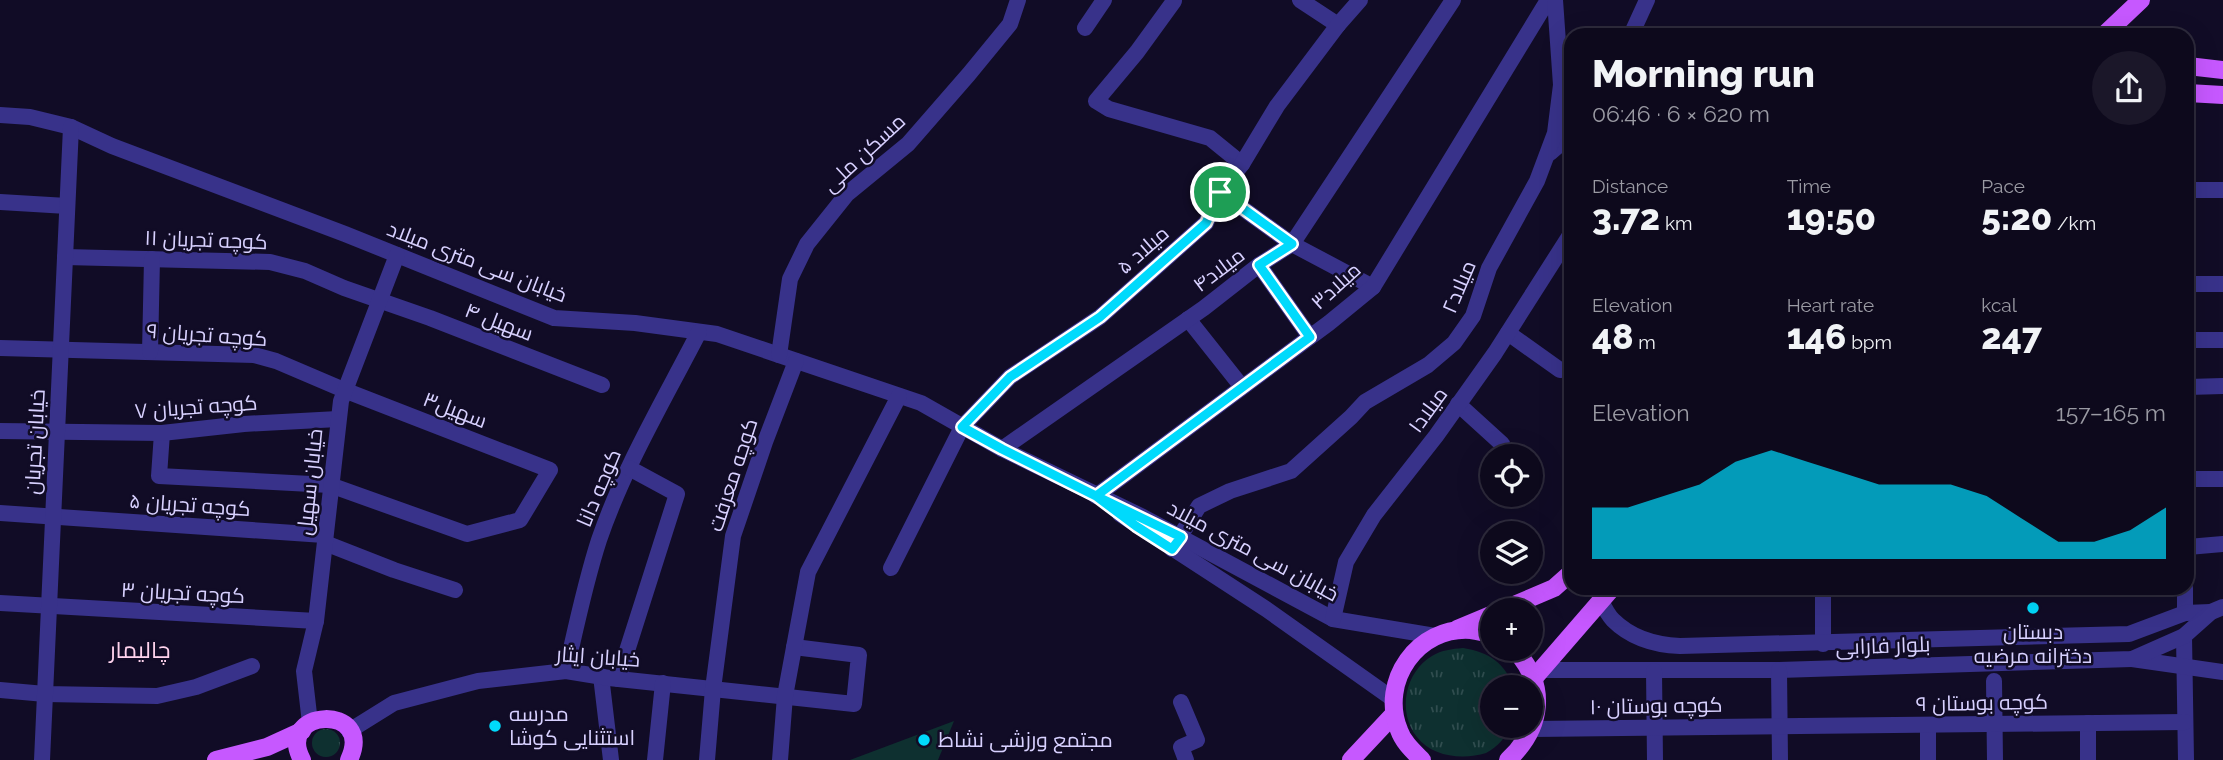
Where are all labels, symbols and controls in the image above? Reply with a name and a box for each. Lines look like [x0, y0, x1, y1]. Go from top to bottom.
text: Morning run [1592, 51, 1815, 96]
button: share [2092, 51, 2166, 125]
text: 06:46 · 6 × 620 m [1592, 100, 1770, 127]
street label: مسکن ملی [817, 108, 911, 198]
pin [1190, 162, 1250, 222]
icon: arrive [1201, 173, 1239, 211]
text: Distance [1592, 175, 1668, 197]
text: Time [1787, 175, 1831, 197]
text: Pace [1981, 175, 2025, 197]
text: 3.72 [1592, 197, 1660, 238]
text: 19:50 [1787, 197, 1876, 238]
text: 5:20 [1981, 197, 2052, 238]
text: km [1660, 212, 1693, 234]
text: /km [2052, 212, 2096, 234]
street label: خیابان سی متری میلاد [383, 216, 571, 308]
street label: میلاد ۵ [1112, 220, 1174, 279]
street label: کوچه تجریان ۱۱ [144, 225, 268, 256]
street label: میلاد۴ [1188, 242, 1249, 297]
street label: میلاد۳ [1306, 257, 1366, 314]
street label: میلاد۲ [1436, 257, 1481, 317]
text: Elevation [1592, 294, 1673, 316]
text: Heart rate [1787, 294, 1874, 316]
text: kcal [1981, 294, 2017, 316]
street label: سهیل ۴ [461, 297, 537, 347]
text: 48 [1592, 316, 1633, 357]
text: 146 [1787, 316, 1846, 357]
text: 247 [1981, 316, 2042, 357]
street label: کوچه تجریان ۹ [146, 318, 268, 353]
text: m [1633, 331, 1656, 353]
text: bpm [1846, 331, 1892, 353]
street label: میلاد۱ [1403, 382, 1453, 437]
street label: سهیل۳ [419, 386, 491, 434]
street label: خیابان تجریان [19, 389, 51, 495]
street label: کوچه تجریان ۷ [134, 390, 258, 425]
text: Elevation [1592, 399, 1690, 426]
text: 157–165 m [2056, 399, 2166, 426]
street label: کوچه معرفت [702, 415, 764, 535]
street label: خیابان سهیل [291, 427, 329, 537]
map controls [1480, 444, 1543, 738]
button: locate [1480, 444, 1543, 507]
street label: کوچه دانا [571, 445, 628, 531]
street label: کوچه تجریان ۵ [128, 488, 252, 523]
street label: خیابان سی متری میلاد [1163, 495, 1343, 607]
button: layers [1480, 521, 1543, 584]
street label: کوچه تجریان ۳ [120, 577, 246, 610]
button: + [1480, 598, 1543, 661]
marker: دبستان دخترانه مرضیه [2025, 600, 2041, 616]
place label: دبستان دخترانه مرضیه [1974, 619, 2092, 668]
street label: بلوار فارابی [1835, 631, 1931, 661]
district label: چالیمار [108, 636, 171, 665]
street label: خیابان ایثار [554, 641, 641, 673]
button: − [1480, 675, 1543, 738]
street label: کوچه بوستان ۹ [1916, 689, 2048, 718]
street label: کوچه بوستان ۱۰ [1589, 692, 1723, 721]
place label: مدرسه استثنایی کوشا [509, 701, 635, 751]
marker: مدرسه استثنایی کوشا [487, 718, 503, 734]
place label: مجتمع ورزشی نشاط [938, 727, 1113, 754]
marker: مجتمع ورزشی نشاط [916, 732, 932, 748]

